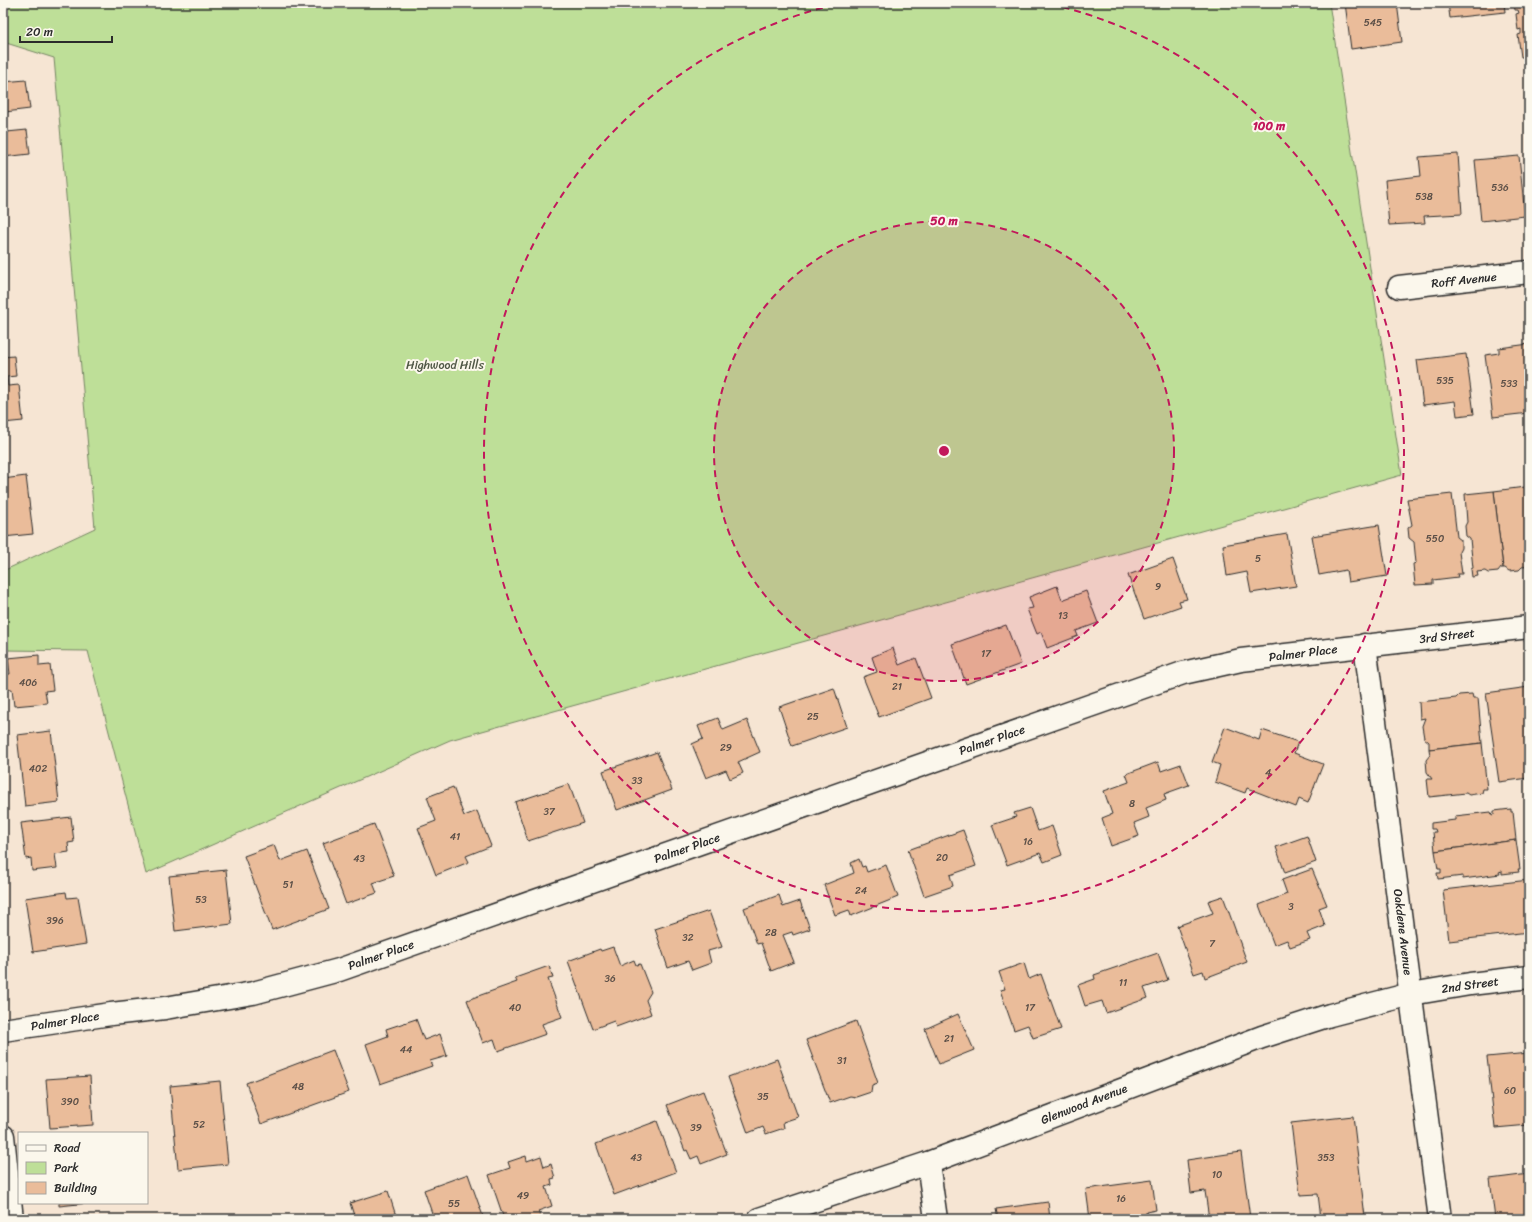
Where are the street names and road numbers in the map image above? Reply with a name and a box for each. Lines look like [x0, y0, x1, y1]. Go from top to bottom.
street label: Roff Avenue [1430, 266, 1498, 294]
street label: 3rd Street [1418, 622, 1476, 650]
street label: Palmer Place [1267, 638, 1339, 668]
street label: Palmer Place [956, 718, 1028, 762]
street label: Palmer Place [651, 826, 723, 870]
street label: Oakdene Avenue [1387, 888, 1419, 976]
street label: Palmer Place [345, 933, 417, 977]
street label: 2nd Street [1440, 970, 1500, 1000]
street label: Palmer Place [29, 1005, 101, 1037]
street label: Glenwood Avenue [1037, 1077, 1131, 1131]

